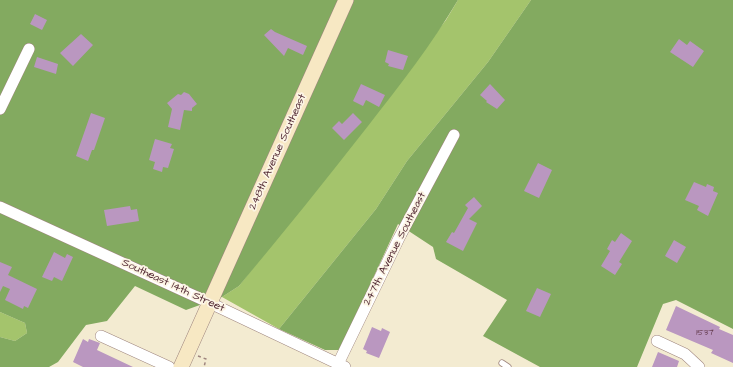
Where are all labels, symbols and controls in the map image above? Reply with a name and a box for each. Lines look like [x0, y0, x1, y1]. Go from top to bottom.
street label: 248th Avenue Southeast [246, 92, 310, 212]
street label: 247th Avenue Southeast [361, 190, 429, 308]
street label: Southeast 14th Street [120, 256, 226, 316]
house number: 1537 [696, 328, 714, 338]

